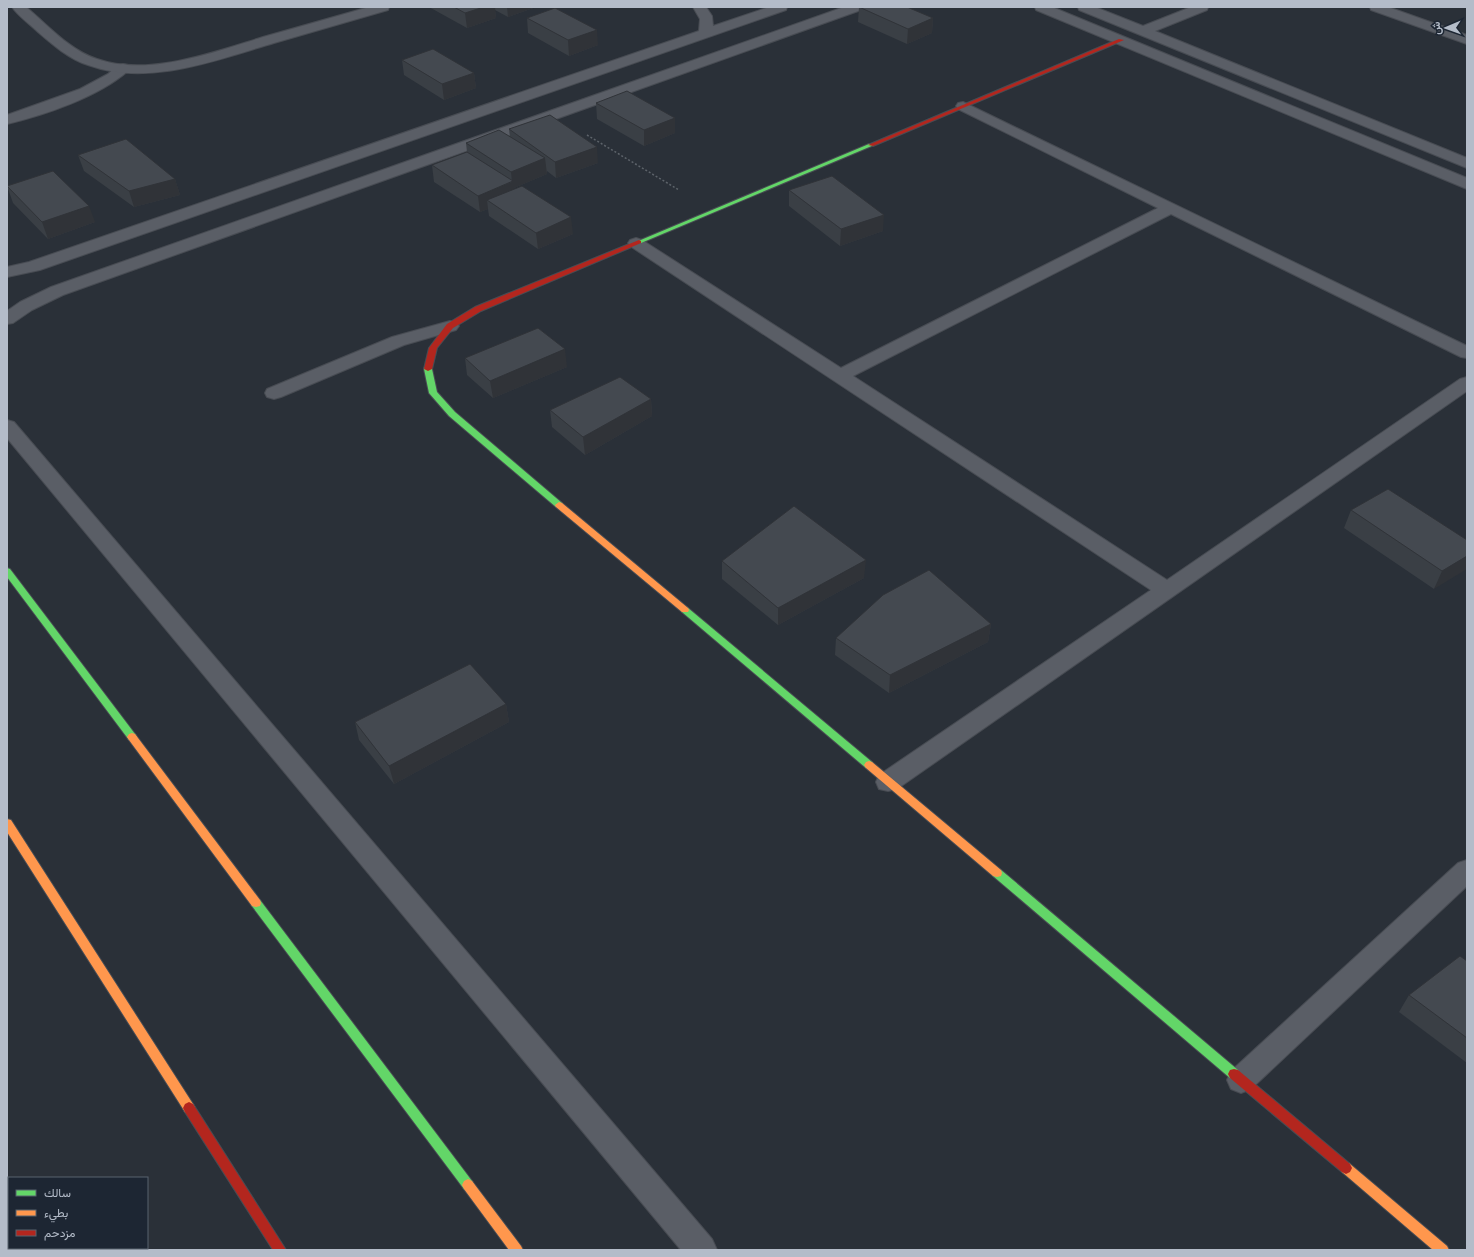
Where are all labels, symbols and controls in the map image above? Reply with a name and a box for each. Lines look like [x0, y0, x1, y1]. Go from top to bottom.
north arrow [1426, 8, 1466, 48]
text: ش [1430, 21, 1443, 35]
legend [8, 1177, 148, 1249]
text: سالك [44, 1186, 71, 1199]
text: بطيء [44, 1206, 68, 1223]
text: مزدحم [44, 1226, 75, 1241]

